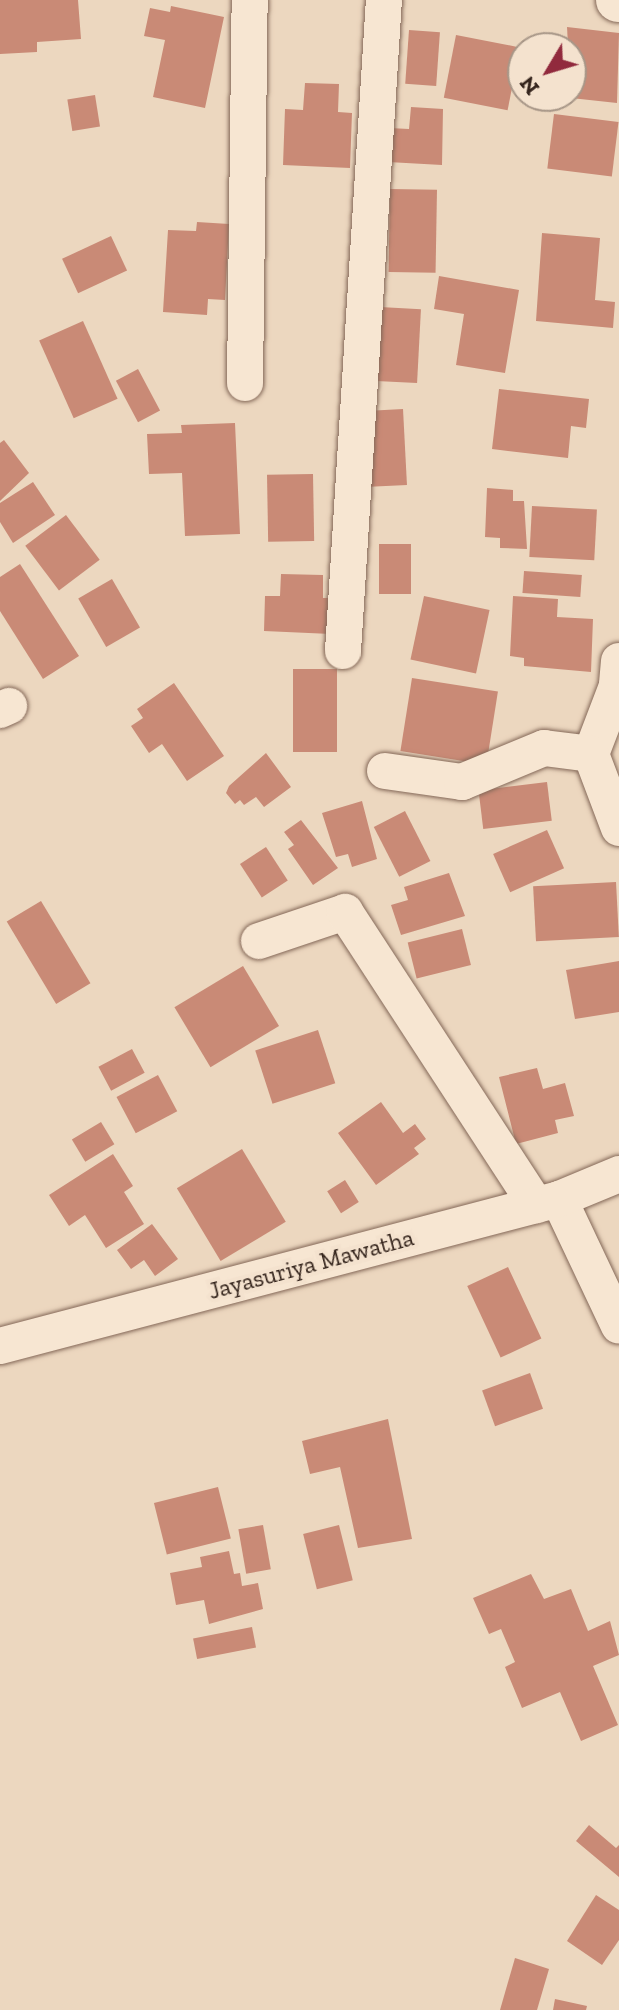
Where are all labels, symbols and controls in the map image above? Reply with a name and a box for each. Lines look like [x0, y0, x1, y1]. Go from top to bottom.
north arrow [507, 32, 587, 112]
text: N [513, 71, 545, 101]
street label: Jayasuriya Mawatha [205, 1223, 417, 1305]

